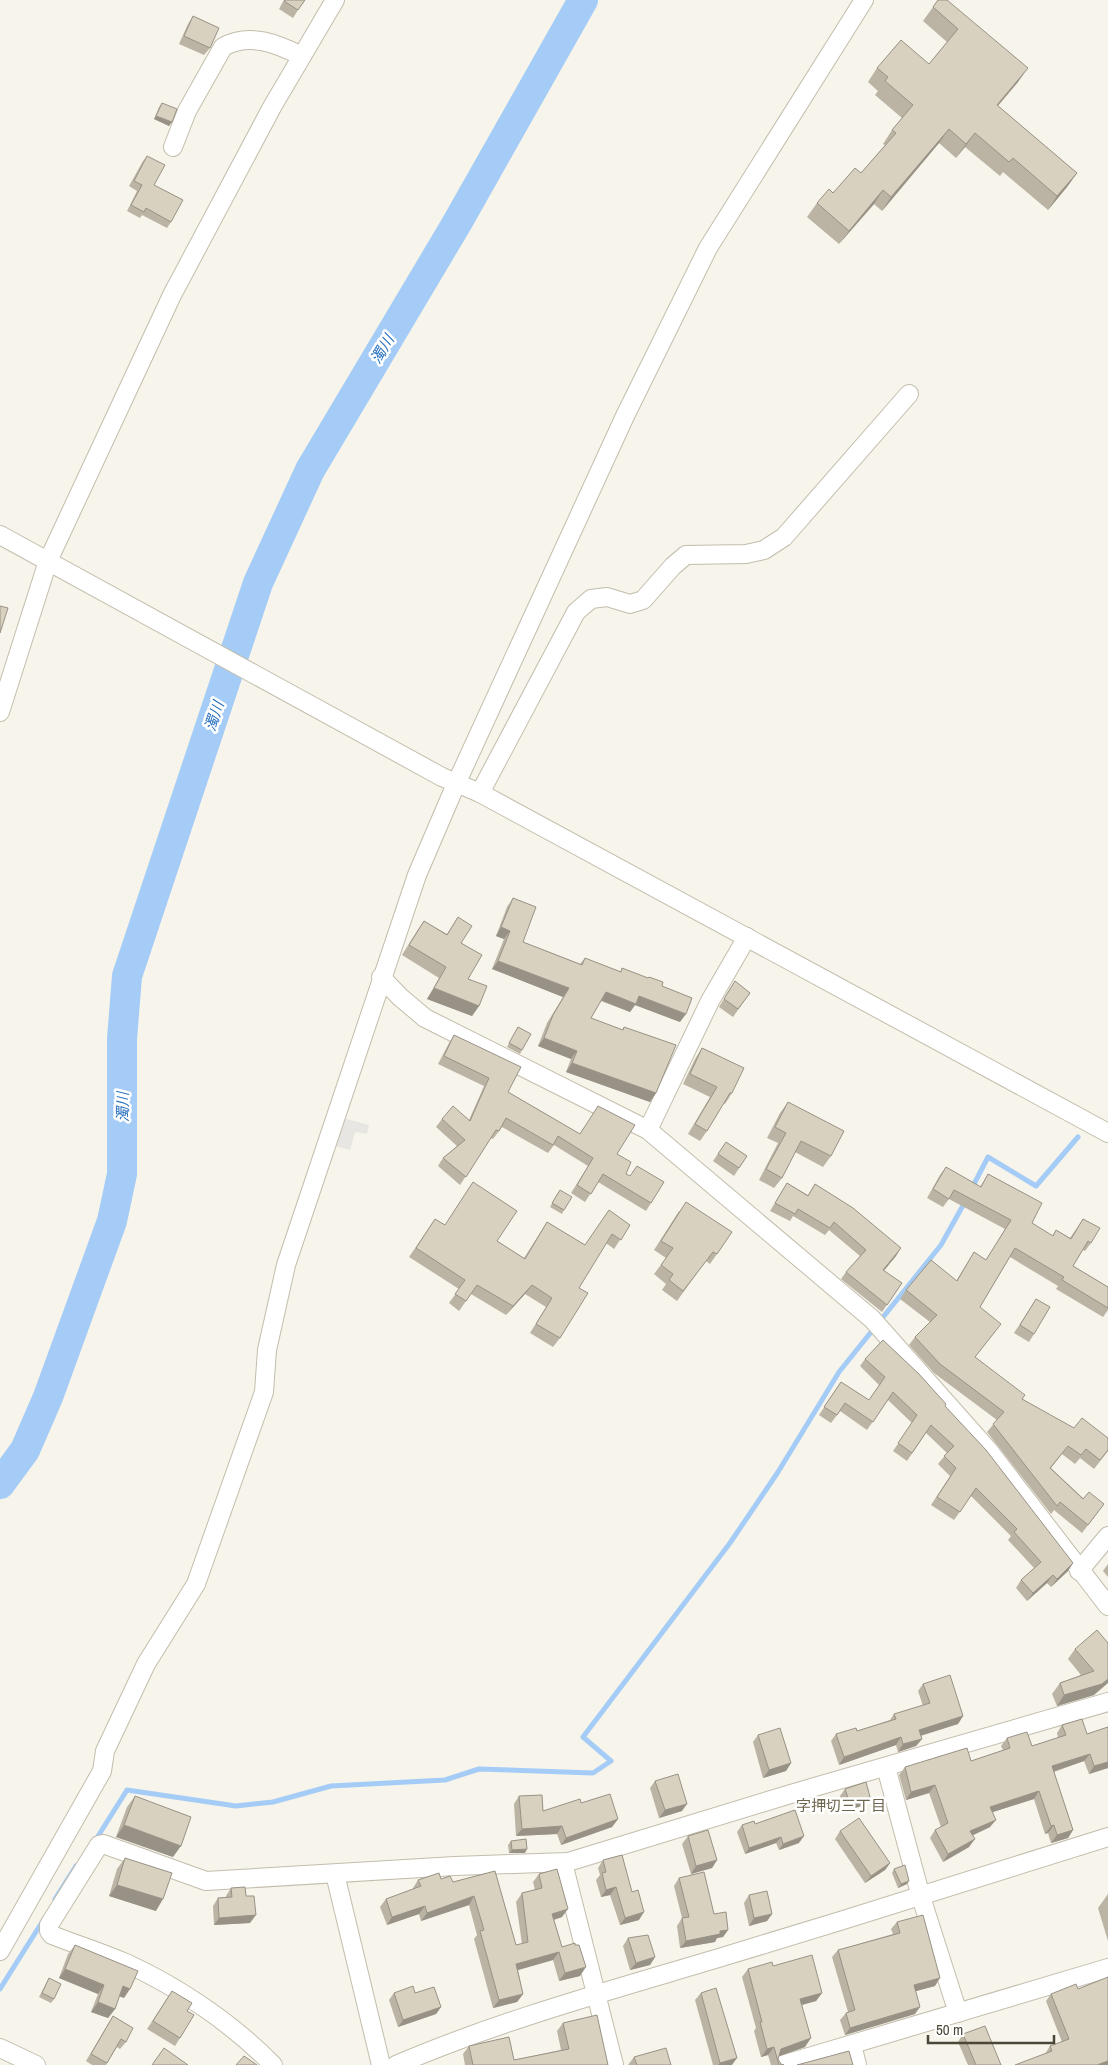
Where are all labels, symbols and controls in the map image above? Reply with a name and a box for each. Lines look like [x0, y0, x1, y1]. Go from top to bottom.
water label: 濁川 [365, 329, 400, 367]
water label: 濁川 [199, 697, 229, 734]
water label: 濁川 [112, 1090, 133, 1122]
district label: 字押切三丁目 [796, 1795, 886, 1816]
scale bar [928, 2012, 1054, 2044]
text: 50 m [936, 2019, 963, 2040]

